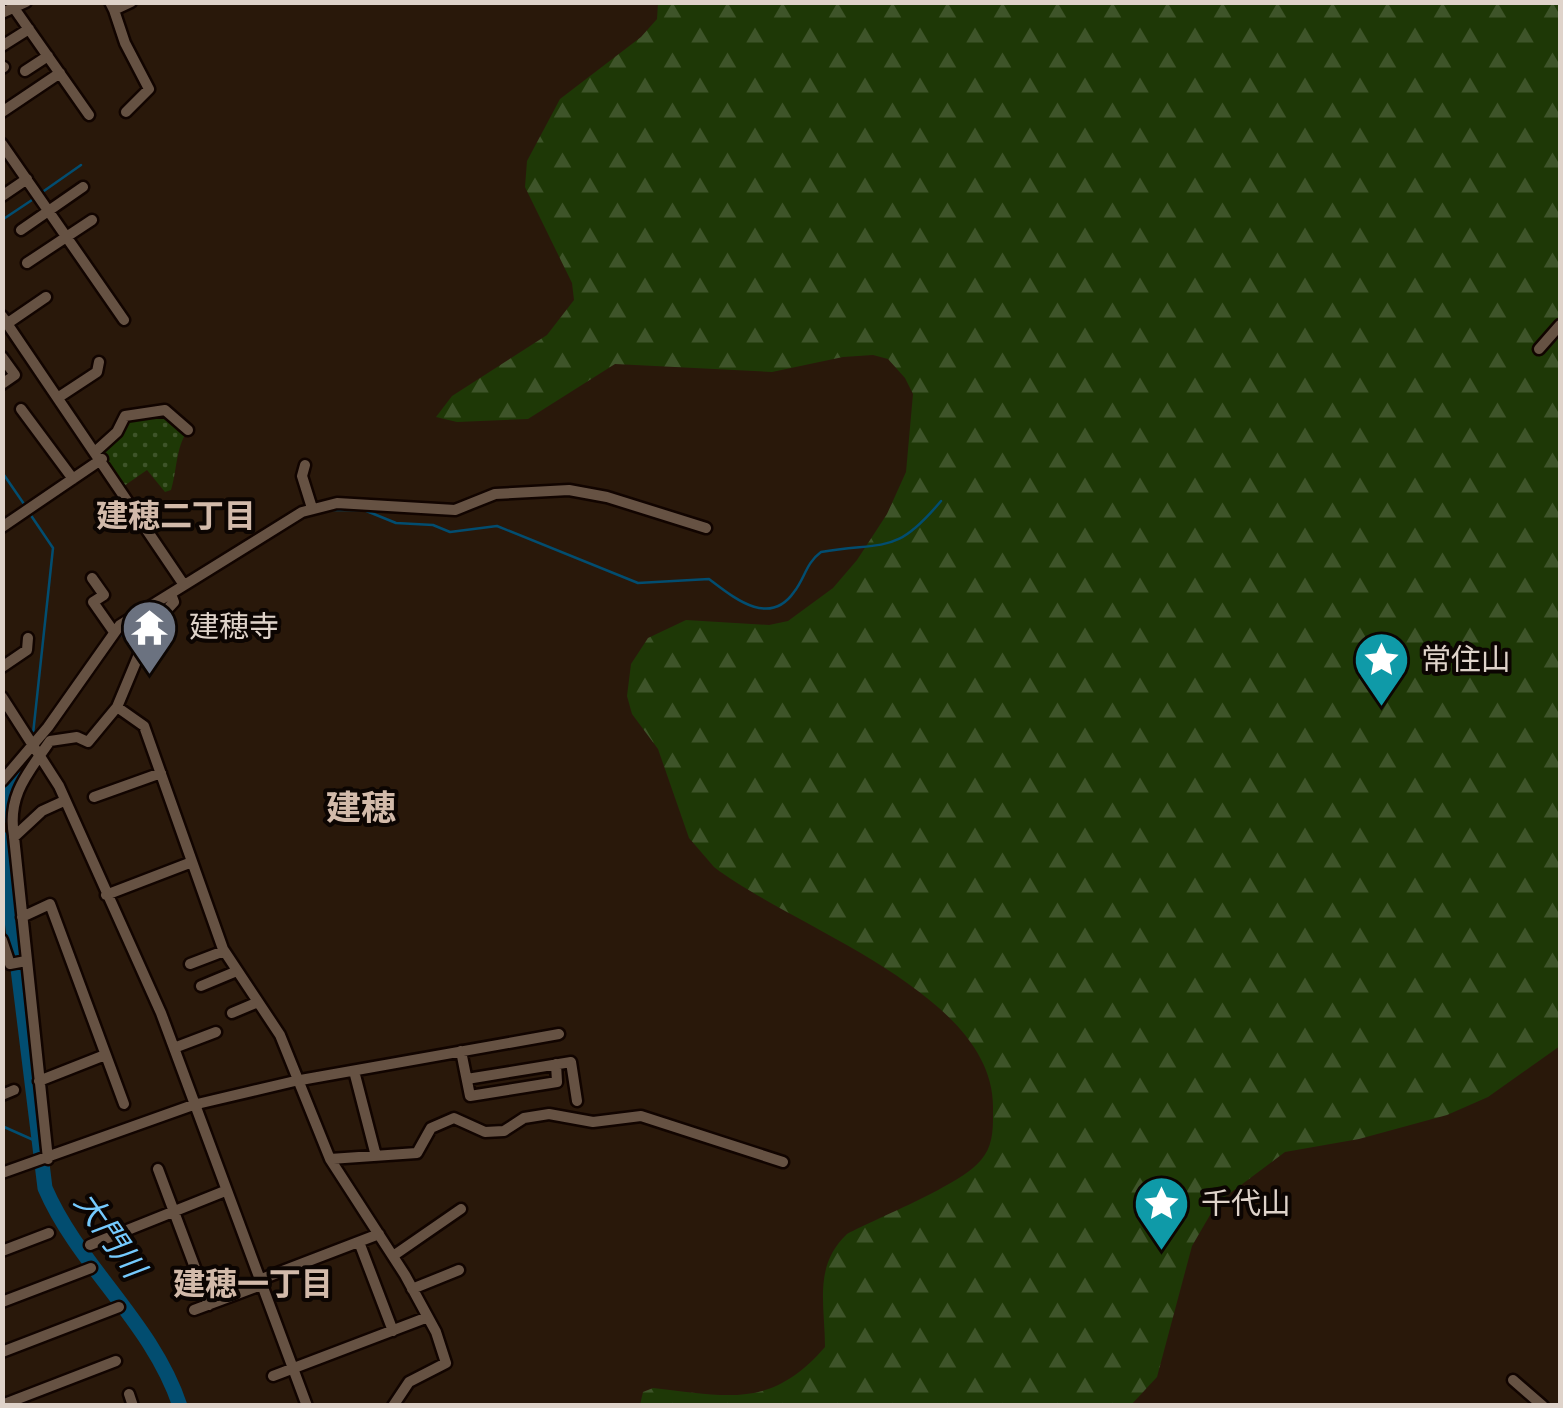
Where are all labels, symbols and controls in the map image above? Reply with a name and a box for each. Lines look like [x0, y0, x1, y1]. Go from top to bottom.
district label: 建穂二丁目 [96, 498, 256, 536]
temple icon: 建穂寺 [120, 597, 180, 676]
place label: 建穂寺 [189, 609, 279, 646]
place icon: 常住山 [1352, 630, 1412, 709]
place label: 常住山 [1421, 642, 1511, 679]
district label: 建穂 [326, 788, 396, 830]
place icon: 千代山 [1132, 1174, 1192, 1253]
water label: 大門川 [66, 1185, 154, 1288]
place label: 千代山 [1201, 1186, 1291, 1223]
district label: 建穂一丁目 [173, 1266, 333, 1304]

